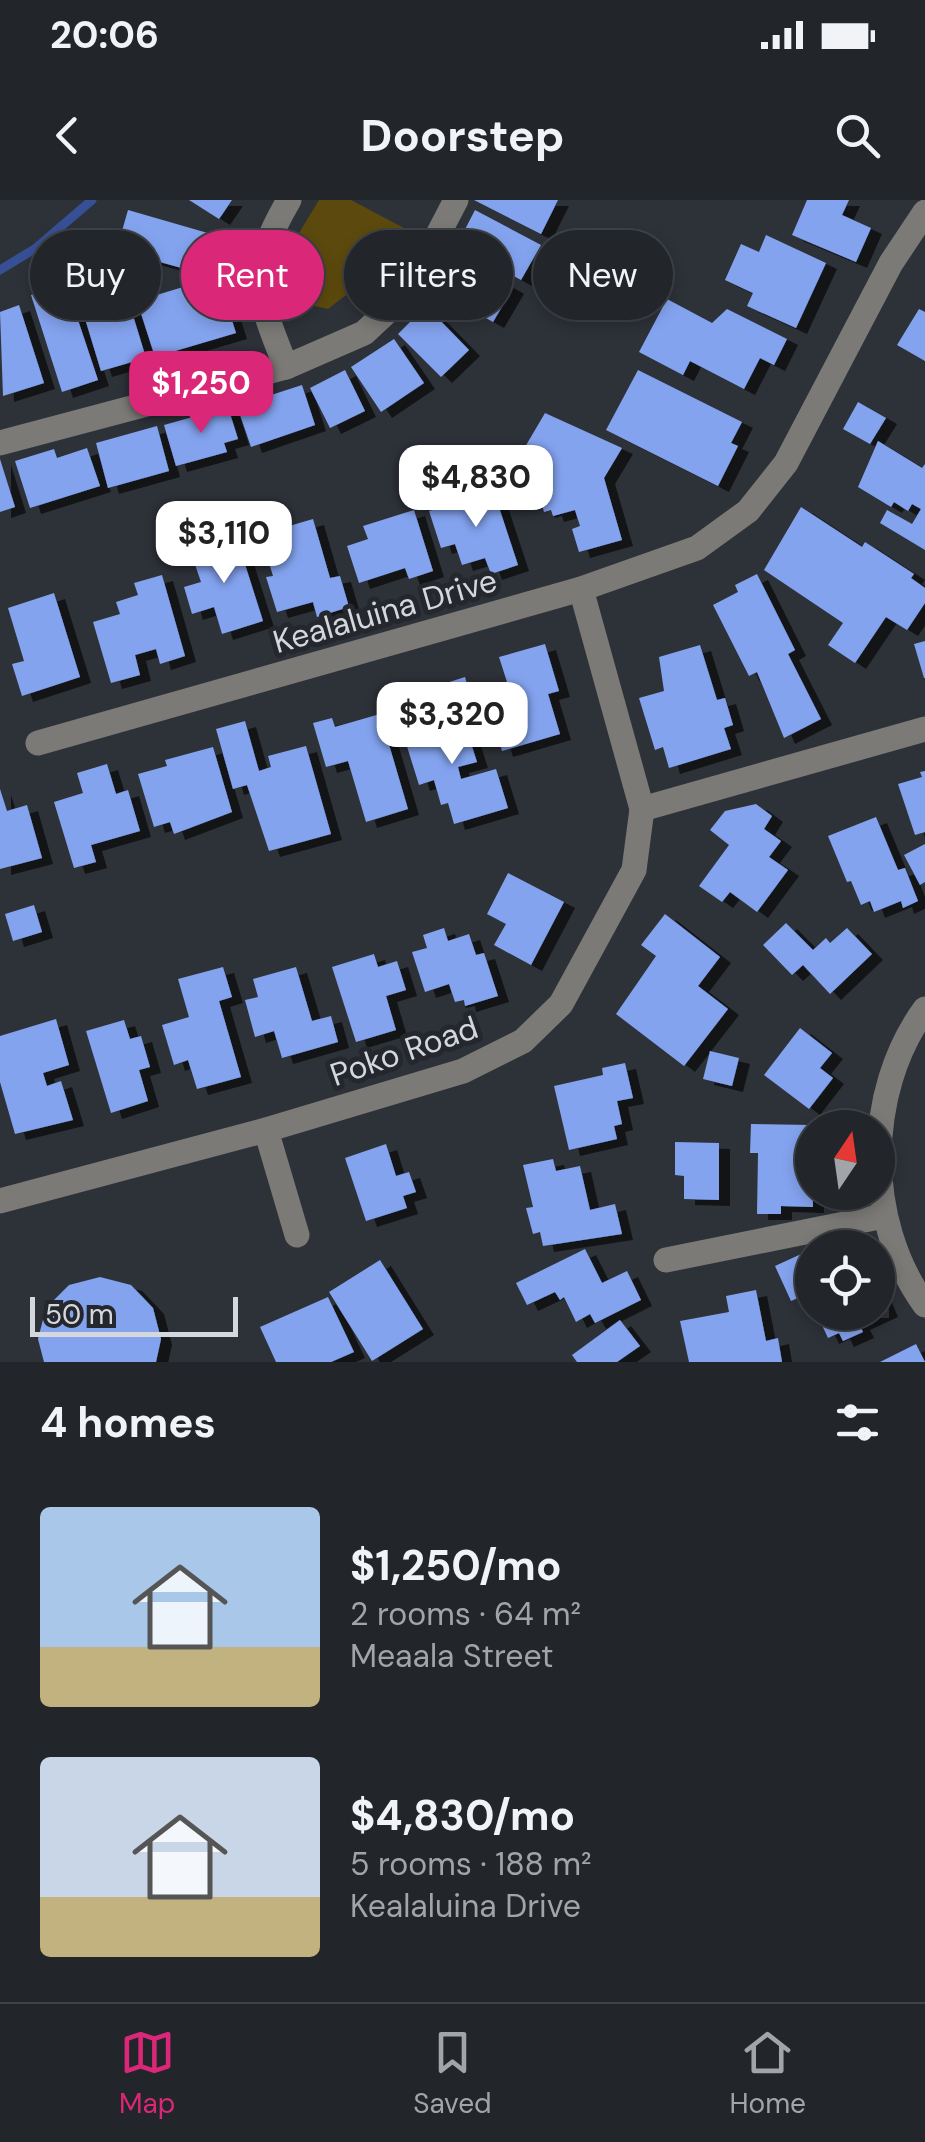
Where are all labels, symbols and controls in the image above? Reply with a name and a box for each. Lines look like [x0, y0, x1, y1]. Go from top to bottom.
text: 20:06 [50, 10, 159, 60]
text: Doorstep [361, 106, 564, 165]
icon: back [40, 108, 95, 163]
icon: search [830, 108, 885, 163]
chip: Buy [30, 230, 161, 320]
chip: Rent [181, 230, 324, 320]
chip: Filters [344, 230, 513, 320]
chip: New [533, 230, 673, 320]
pin: $1,250 [120, 351, 282, 436]
text: $1,250 [151, 362, 251, 404]
pin: $4,830 [395, 445, 557, 530]
text: $4,830 [421, 456, 531, 498]
pin: $3,110 [143, 501, 305, 586]
text: $3,110 [178, 512, 270, 554]
street label: Kealaluina Drive [268, 559, 502, 663]
pin: $3,320 [371, 682, 533, 767]
text: $3,320 [399, 693, 505, 735]
street label: Poko Road [325, 1006, 483, 1096]
north arrow [795, 1110, 895, 1210]
map controls [795, 1110, 895, 1330]
button: locate [795, 1230, 895, 1330]
scale bar [30, 1292, 238, 1336]
text: 50 m [45, 1296, 114, 1333]
text: 4 homes [40, 1395, 216, 1450]
icon: filters [830, 1395, 885, 1450]
text: $1,250/mo [350, 1538, 562, 1593]
icon: home [120, 1547, 240, 1667]
text: 2 rooms · 64 m² [350, 1593, 581, 1635]
text: Meaala Street [350, 1635, 554, 1677]
text: $4,830/mo [350, 1788, 575, 1843]
icon: home [120, 1797, 240, 1917]
text: 5 rooms · 188 m² [350, 1843, 592, 1885]
text: Kealaluina Drive [350, 1885, 581, 1927]
tab: Map [119, 2025, 175, 2122]
tab: Saved [413, 2025, 492, 2122]
tab: Home [730, 2025, 806, 2122]

